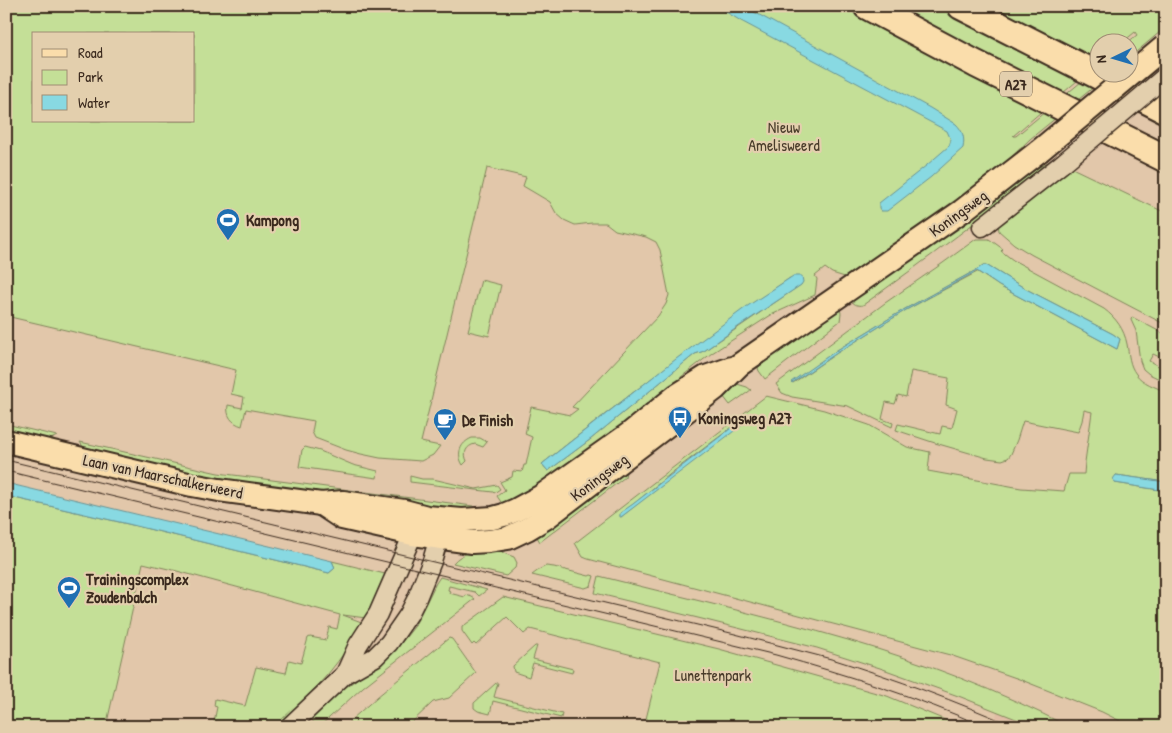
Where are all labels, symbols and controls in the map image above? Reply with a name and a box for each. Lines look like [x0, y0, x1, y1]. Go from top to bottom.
legend [32, 32, 195, 122]
north arrow [1090, 32, 1140, 82]
text: Road [78, 42, 103, 63]
text: N [1091, 54, 1110, 64]
text: Park [78, 66, 103, 87]
road number: A27 [1000, 72, 1032, 96]
text: Water [78, 92, 110, 113]
park label: Nieuw Amelisweerd [748, 116, 820, 156]
street label: Koningsweg [924, 184, 992, 242]
sports icon: Kampong [215, 207, 241, 241]
place label: Kampong [246, 209, 299, 232]
bus stop icon: Koningsweg A27 [667, 405, 693, 439]
cafe icon: De Finish [432, 407, 458, 441]
place label: Koningsweg A27 [698, 407, 792, 430]
place label: De Finish [462, 409, 513, 431]
street label: Laan van Maarschalkerweerd [81, 448, 245, 504]
street label: Koningsweg [566, 448, 632, 506]
place label: Trainingscomplex Zoudenbalch [85, 568, 189, 608]
sports icon: Trainingscomplex Zoudenbalch [56, 575, 82, 609]
park label: Lunettenpark [675, 664, 752, 686]

